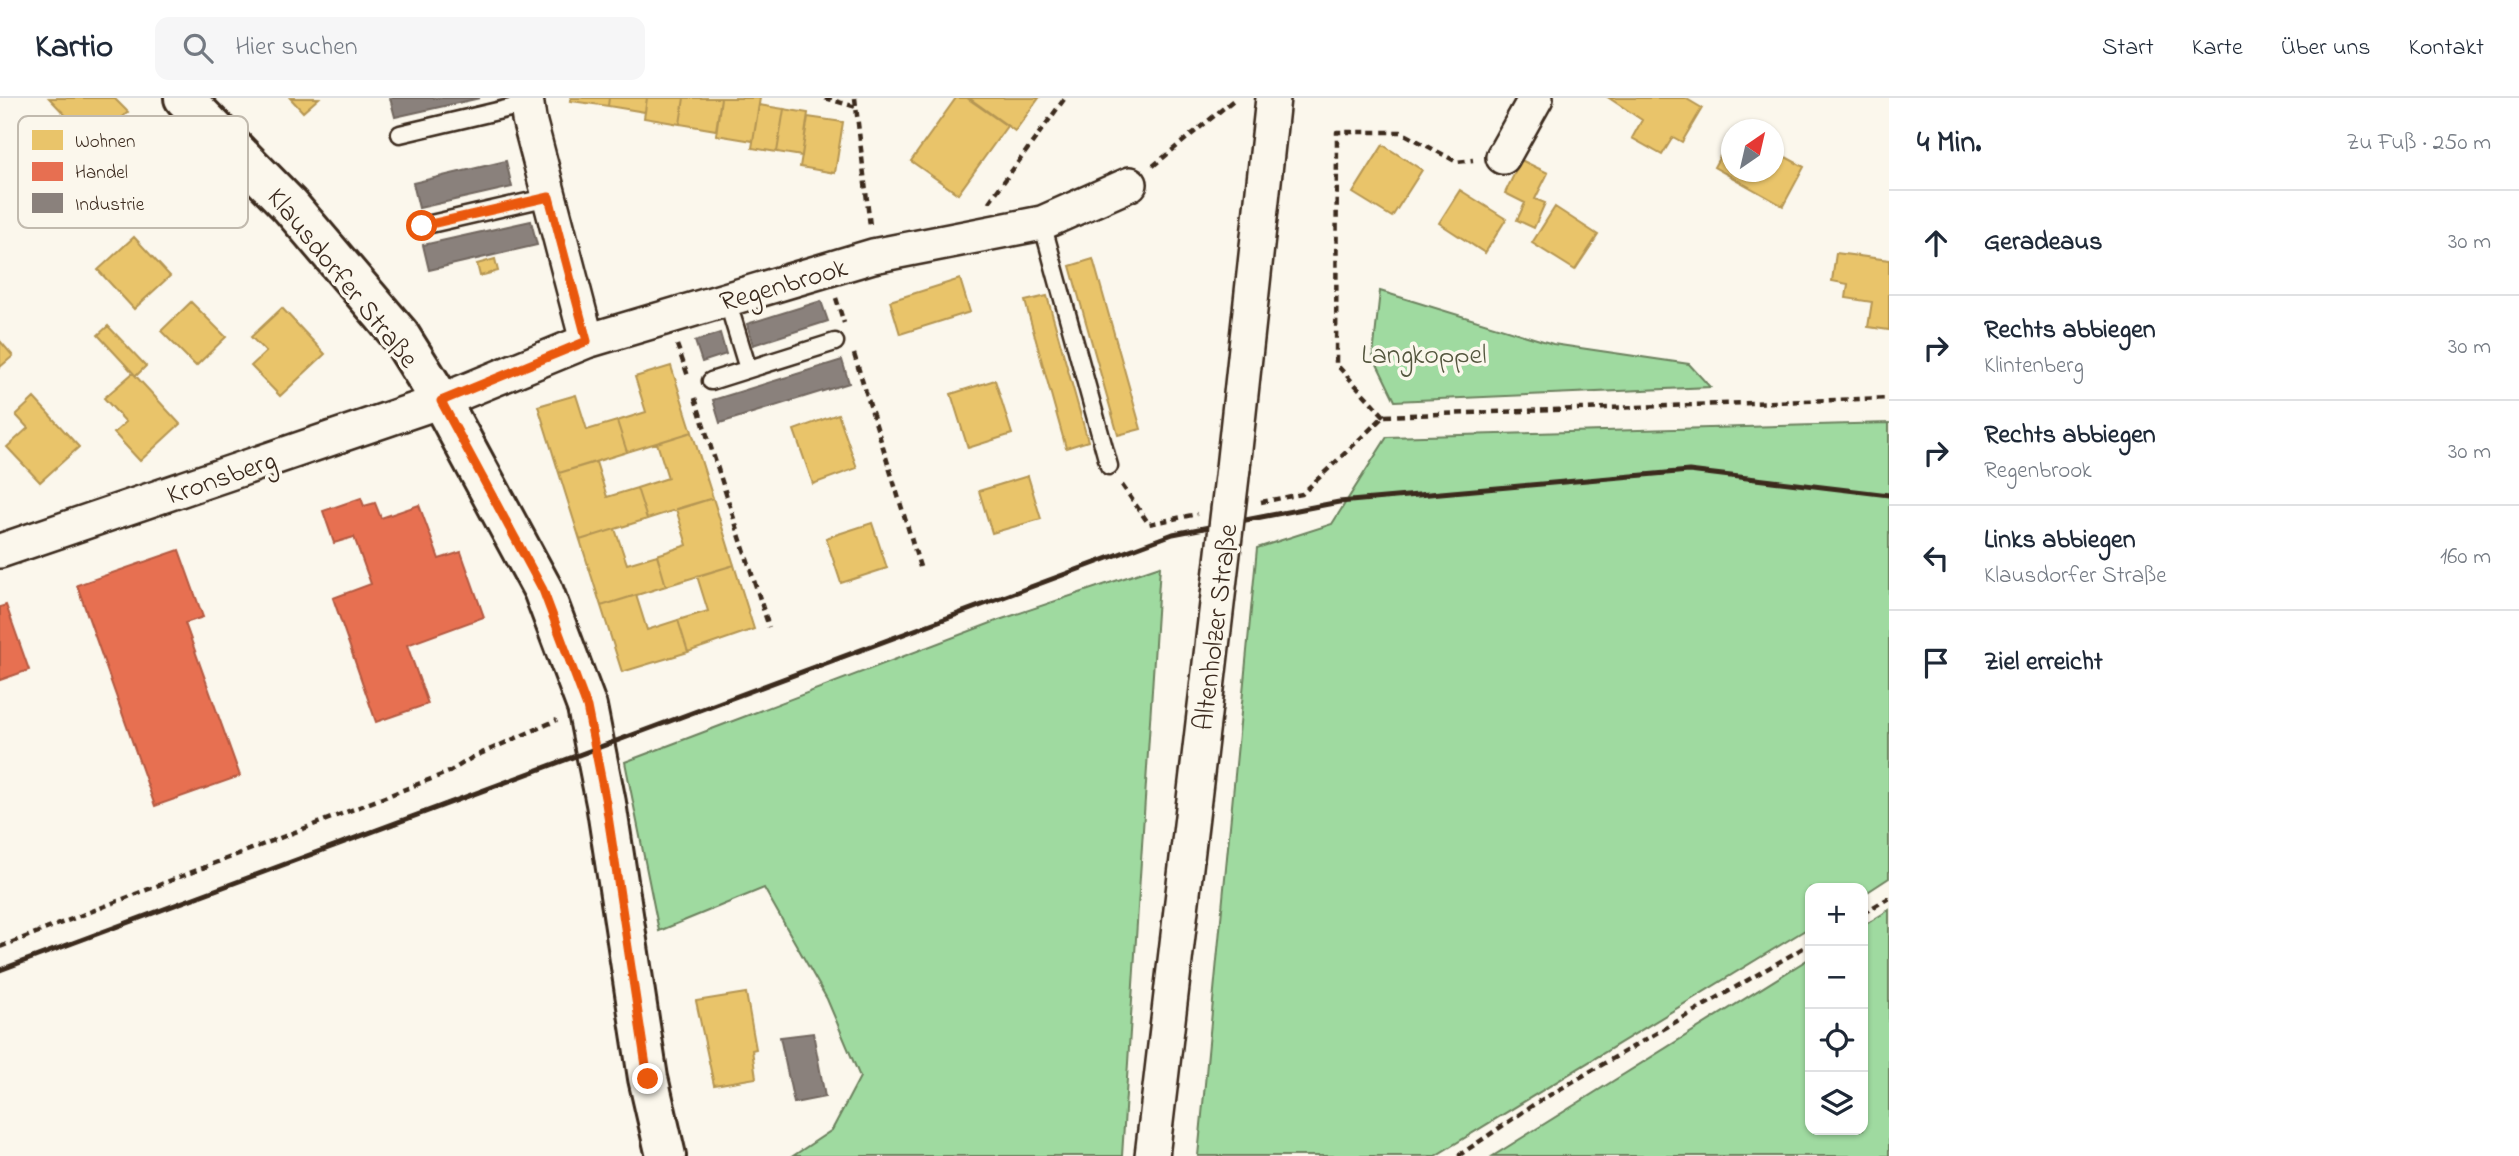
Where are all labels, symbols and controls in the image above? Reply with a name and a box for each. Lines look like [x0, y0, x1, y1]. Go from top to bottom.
search box [155, 17, 645, 80]
text: Kartio [35, 24, 113, 72]
icon: search [179, 29, 217, 67]
text: Hier suchen [235, 29, 358, 67]
text: Start [2102, 31, 2154, 66]
text: Karte [2192, 31, 2243, 66]
text: Über uns [2281, 31, 2370, 66]
text: Kontakt [2408, 31, 2484, 66]
legend [18, 116, 248, 228]
north arrow [1721, 119, 1784, 182]
text: 4 Min. [1917, 122, 1981, 166]
text: Zu Fuß · 250 m [2346, 127, 2491, 160]
text: Wohnen [75, 129, 135, 156]
text: Handel [75, 160, 128, 187]
street label: Klausdorfer Straße [255, 180, 427, 379]
text: Industrie [75, 192, 145, 219]
route start [406, 210, 437, 241]
icon: ahead [1917, 224, 1955, 262]
text: Geradeaus [1984, 224, 2102, 262]
text: 30 m [2448, 226, 2491, 259]
street label: Regenbrook [715, 248, 853, 324]
text: Rechts abbiegen [1984, 312, 2156, 350]
icon: right [1917, 329, 1955, 367]
text: 30 m [2448, 331, 2491, 364]
park label: Langkoppel [1361, 336, 1487, 377]
text: Klintenberg [1984, 350, 2084, 383]
text: Rechts abbiegen [1984, 417, 2156, 455]
icon: right [1917, 434, 1955, 472]
text: 30 m [2448, 436, 2491, 469]
street label: Kronsberg [162, 441, 282, 517]
text: Regenbrook [1984, 455, 2092, 488]
street label: Altenholzer Straße [1184, 521, 1251, 733]
text: Links abbiegen [1984, 522, 2135, 560]
icon: left [1917, 539, 1955, 577]
text: 160 m [2440, 541, 2491, 574]
text: Klausdorfer Straße [1984, 560, 2166, 593]
icon: arrive [1917, 644, 1955, 682]
text: Ziel erreicht [1984, 644, 2103, 682]
map controls [1805, 883, 1868, 1135]
button: + [1805, 883, 1868, 946]
button: − [1805, 946, 1868, 1009]
button: locate [1805, 1009, 1868, 1072]
route end [632, 1063, 663, 1094]
button: layers [1805, 1072, 1868, 1135]

